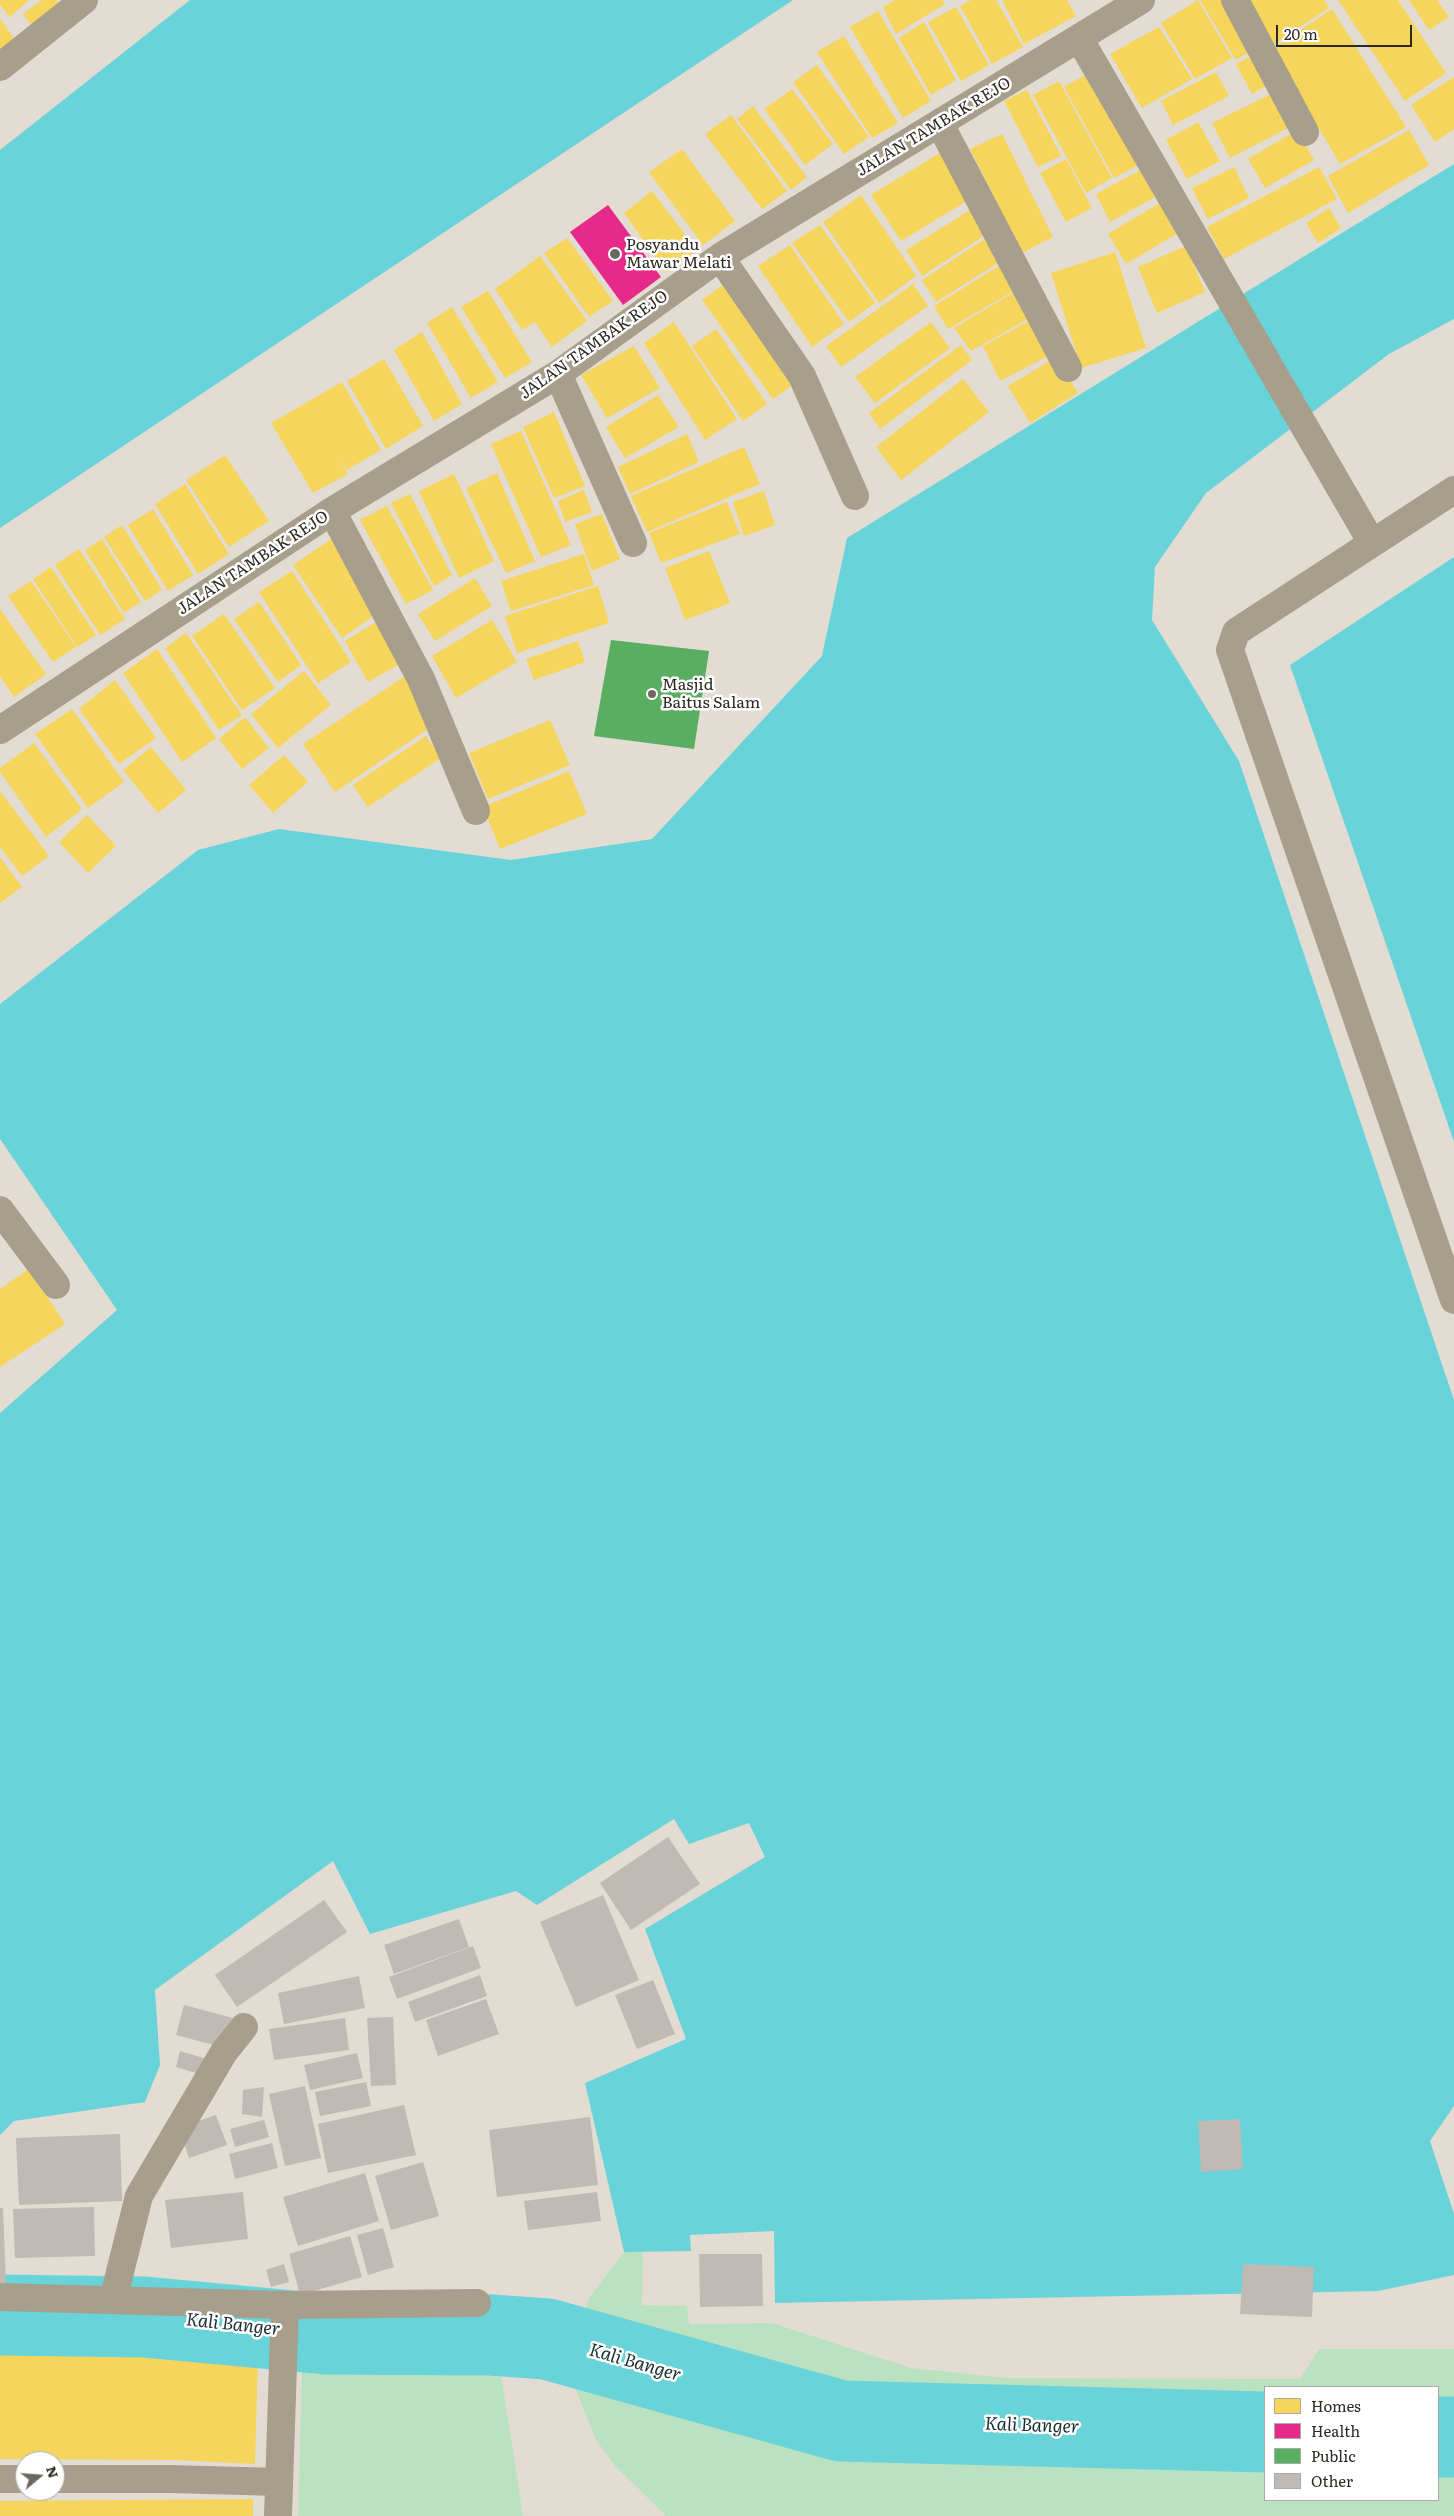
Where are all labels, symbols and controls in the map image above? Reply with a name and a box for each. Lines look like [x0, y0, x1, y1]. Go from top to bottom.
scale bar [1279, 15, 1415, 47]
text: 20 m [1284, 22, 1318, 45]
street label: JALAN TAMBAK REJO [854, 73, 1014, 181]
place label: Posyandu Mawar Melati [626, 235, 732, 273]
marker: Posyandu Mawar Melati [608, 247, 622, 261]
street label: JALAN TAMBAK REJO [516, 287, 672, 403]
street label: JALAN TAMBAK REJO [174, 507, 332, 619]
place label: Masjid Baitus Salam [662, 675, 760, 713]
marker: Masjid Baitus Salam [646, 688, 658, 700]
water label: Kali Banger [185, 2309, 281, 2341]
water label: Kali Banger [587, 2340, 683, 2386]
legend [1264, 2386, 1439, 2501]
text: Homes [1311, 2394, 1361, 2417]
water label: Kali Banger [984, 2414, 1080, 2438]
text: Health [1311, 2419, 1360, 2442]
text: Public [1311, 2444, 1356, 2467]
north arrow [15, 2451, 65, 2501]
text: N [42, 2463, 65, 2480]
text: Other [1311, 2469, 1353, 2492]

